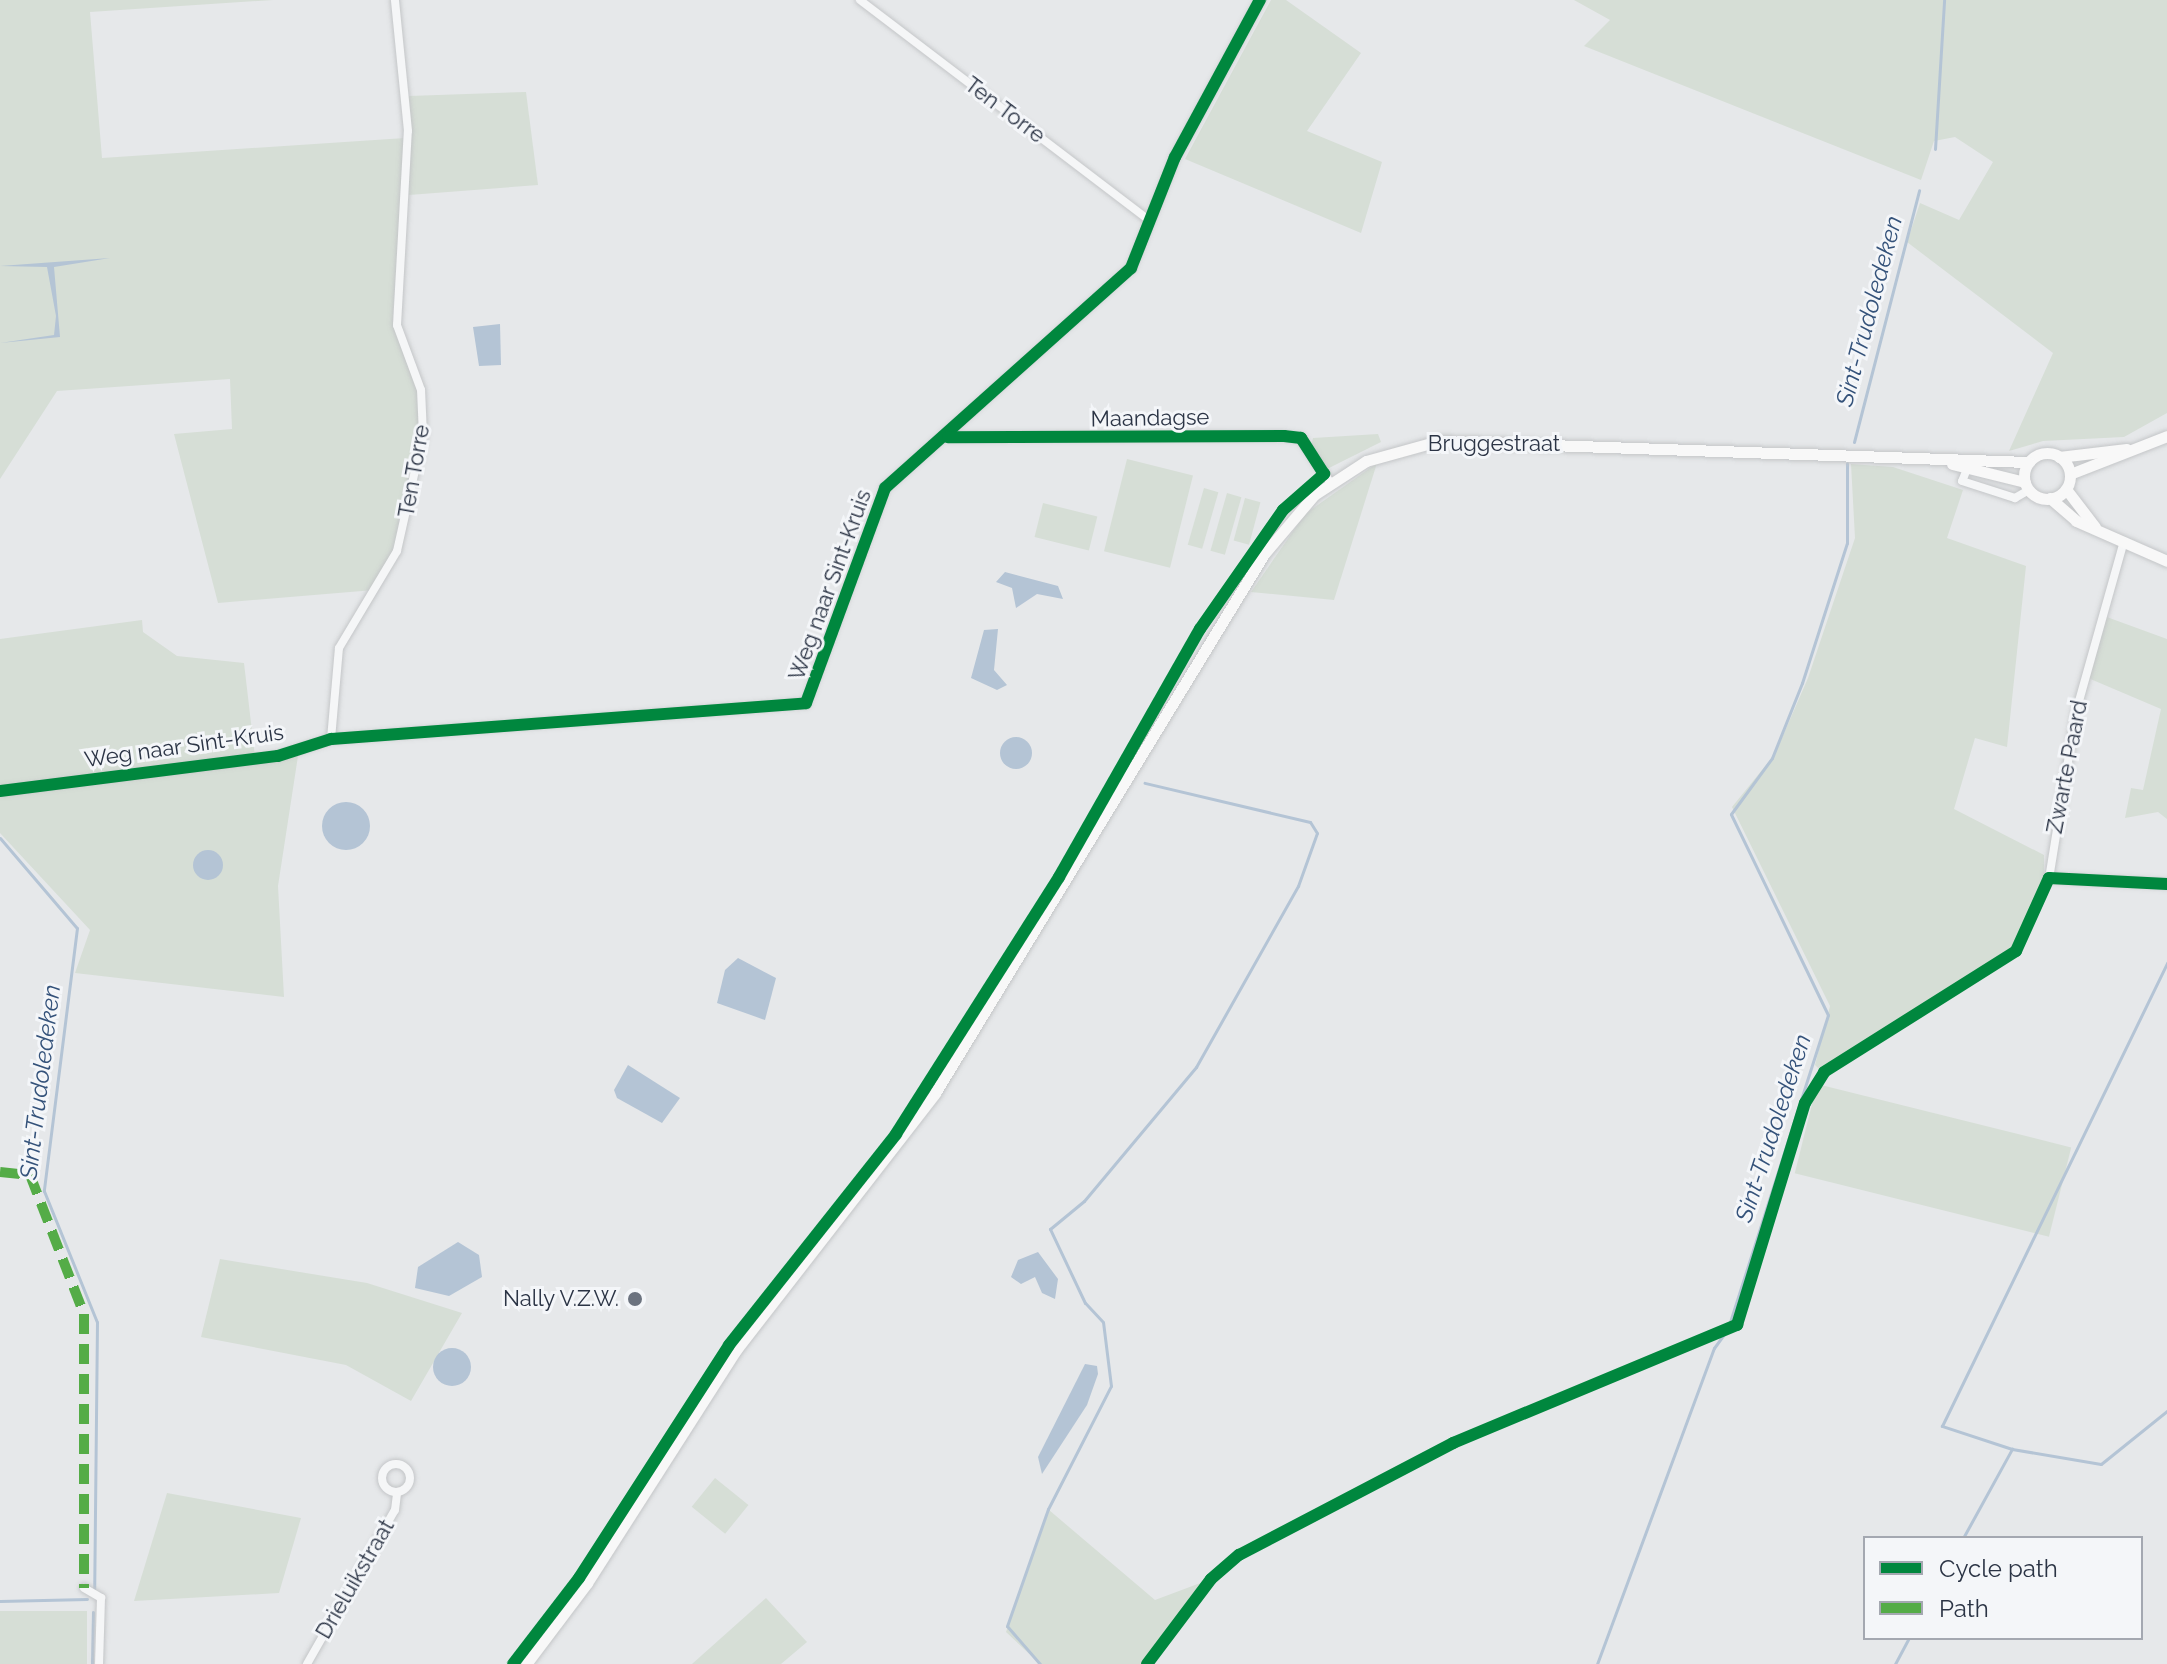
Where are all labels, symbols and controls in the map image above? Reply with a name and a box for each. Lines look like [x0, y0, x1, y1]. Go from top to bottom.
street label: Ten Torre [959, 71, 1051, 149]
water label: Sint-Trudoledeken [1830, 213, 1908, 409]
street label: Maandagse [1090, 404, 1210, 432]
street label: Ten Torre [393, 422, 435, 520]
street label: Bruggestraat [1428, 431, 1560, 457]
street label: Weg naar Sint-Kruis [783, 486, 877, 684]
street label: Zwarte Paard [2041, 698, 2093, 836]
street label: Weg naar Sint-Kruis [82, 719, 286, 773]
water label: Sint-Trudoledeken [14, 983, 66, 1181]
water label: Sint-Trudoledeken [1729, 1030, 1817, 1226]
place label: Nally V.Z.W. [502, 1286, 619, 1312]
marker: Nally V.Z.W. [626, 1290, 644, 1308]
street label: Drieluikstraat [310, 1515, 400, 1643]
legend [1863, 1536, 2143, 1640]
text: Cycle path [1939, 1554, 2058, 1583]
text: Path [1939, 1594, 1989, 1623]

